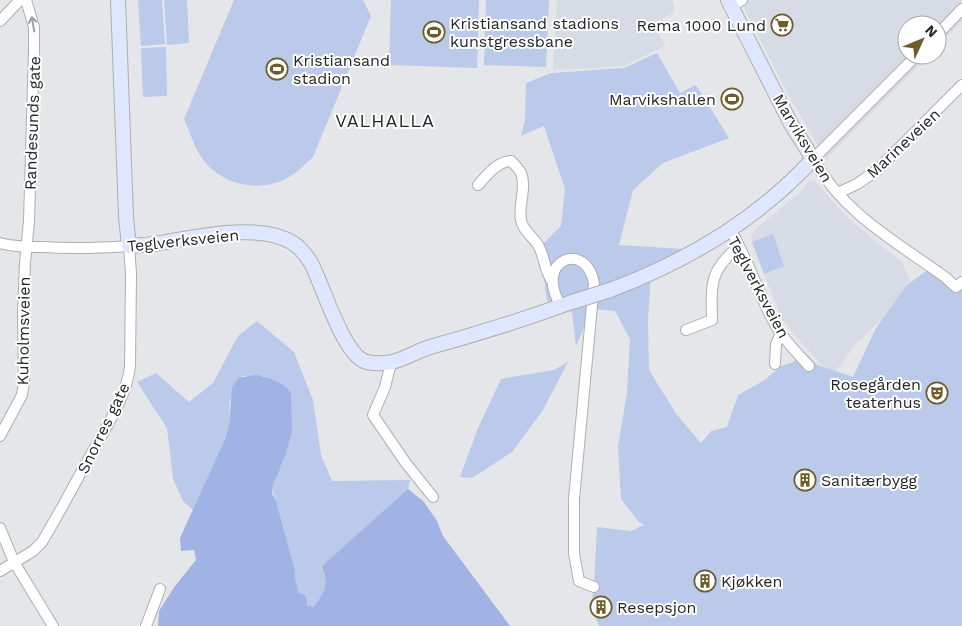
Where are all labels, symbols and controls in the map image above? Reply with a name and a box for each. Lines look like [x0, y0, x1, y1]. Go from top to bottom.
supermarket icon: Rema 1000 Lund [770, 13, 794, 37]
place label: Kristiansand stadions kunstgressbane [450, 14, 619, 51]
north arrow [897, 15, 947, 65]
one-way arrow [27, 16, 37, 32]
place label: Rema 1000 Lund [637, 16, 766, 35]
sports icon: Kristiansand stadions kunstgressbane [422, 20, 446, 44]
text: N [922, 22, 941, 40]
place label: Kristiansand stadion [293, 51, 390, 88]
street label: Randesunds gate [21, 56, 44, 190]
sports icon: Kristiansand stadion [265, 57, 289, 81]
sports icon: Marvikshallen [720, 87, 744, 111]
place label: Marvikshallen [609, 90, 716, 109]
street label: Marviksveien [769, 91, 836, 186]
street label: Marineveien [863, 105, 944, 182]
district label: VALHALLA [335, 110, 435, 131]
street label: Teglverksveien [126, 225, 240, 256]
street label: Teglverksveien [724, 233, 793, 341]
street label: Kuholmsveien [13, 276, 34, 386]
place label: Rosegården teaterhus [830, 375, 921, 412]
street label: Snorres gate [73, 380, 134, 477]
theatre icon: Rosegården teaterhus [925, 381, 949, 405]
building icon: Sanitærbygg [793, 468, 817, 492]
place label: Sanitærbygg [821, 471, 917, 490]
building icon: Kjøkken [693, 569, 717, 593]
place label: Kjøkken [721, 572, 782, 591]
building icon: Resepsjon [589, 595, 613, 619]
place label: Resepsjon [617, 598, 697, 617]

